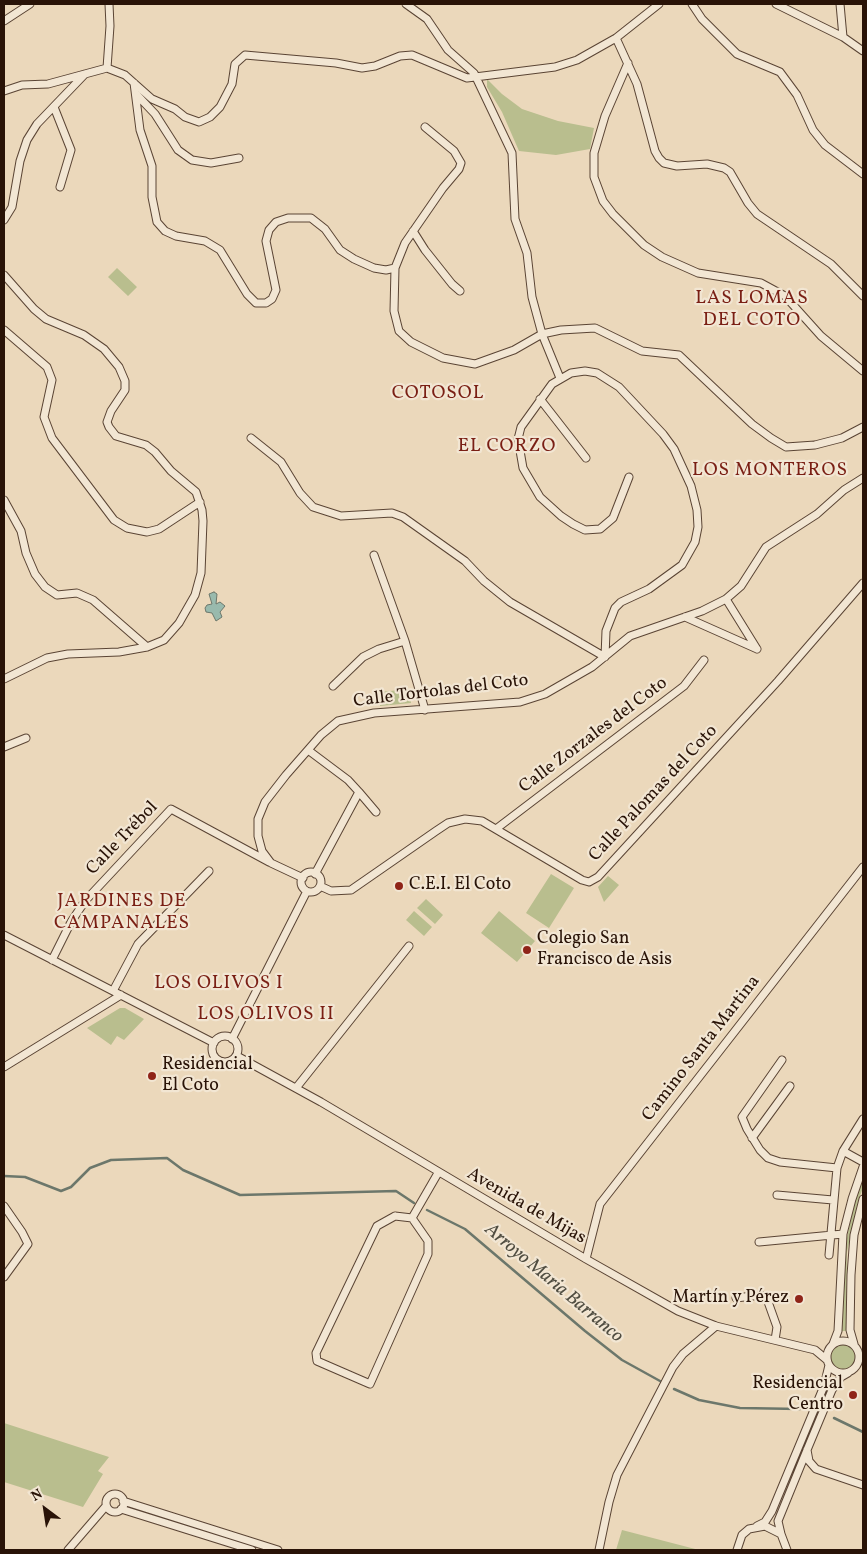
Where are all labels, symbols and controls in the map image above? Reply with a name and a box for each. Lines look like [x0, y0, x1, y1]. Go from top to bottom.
district label: LAS LOMAS DEL COTO [694, 289, 810, 333]
district label: COTOSOL [391, 384, 485, 406]
district label: EL CORZO [457, 437, 557, 459]
district label: LOS MONTEROS [691, 461, 849, 483]
street label: Calle Tortolas del Coto [352, 671, 530, 713]
street label: Calle Zorzales del Coto [516, 673, 672, 799]
street label: Calle Palomas del Coto [585, 721, 723, 867]
street label: Calle Trébol [83, 798, 163, 880]
place label: C.E.I. El Coto [409, 875, 511, 897]
marker: C.E.I. El Coto [393, 880, 405, 892]
district label: JARDINES DE CAMPANALES [53, 892, 191, 936]
place label: Colegio San Francisco de Asis [537, 929, 672, 972]
marker: Colegio San Francisco de Asis [521, 944, 533, 956]
street label: Camino Santa Martina [638, 972, 766, 1126]
district label: LOS OLIVOS I [153, 974, 285, 996]
district label: LOS OLIVOS II [196, 1005, 336, 1027]
place label: Residencial El Coto [162, 1055, 253, 1098]
marker: Residencial El Coto [146, 1070, 158, 1082]
street label: Avenida de Mijas [462, 1164, 590, 1250]
water label: Arroyo Maria Barranco [479, 1219, 627, 1349]
place label: Martín y Pérez [673, 1288, 789, 1310]
marker: Martín y Pérez [793, 1293, 805, 1305]
place label: Residencial Centro [752, 1374, 843, 1416]
marker: Residencial Centro [847, 1389, 859, 1401]
north arrow [20, 1484, 70, 1534]
text: N [28, 1485, 46, 1506]

